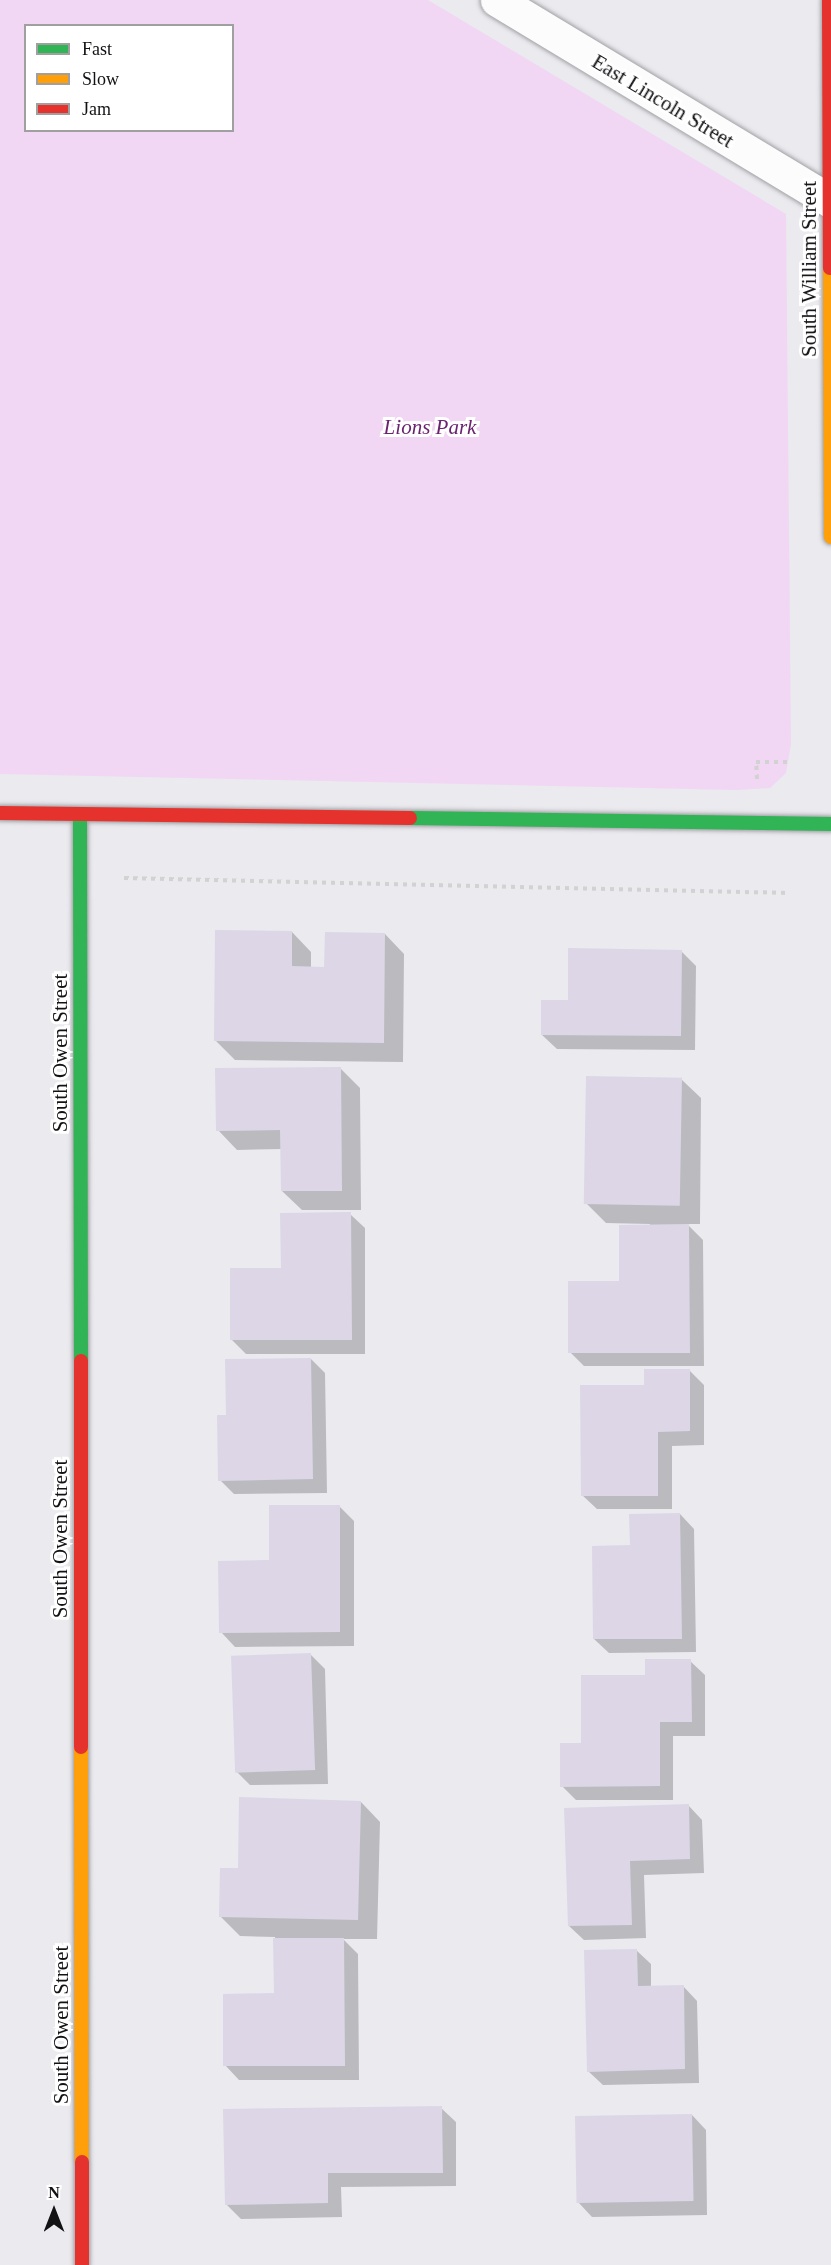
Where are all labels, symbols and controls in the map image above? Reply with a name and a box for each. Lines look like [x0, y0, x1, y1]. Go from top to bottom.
legend [24, 24, 234, 132]
text: Fast [82, 39, 112, 59]
street label: East Lincoln Street [588, 49, 738, 153]
text: Slow [82, 69, 119, 89]
text: Jam [82, 99, 111, 119]
street label: South William Street [796, 181, 822, 357]
park label: Lions Park [384, 414, 476, 440]
street label: South Owen Street [47, 974, 73, 1132]
street label: South Owen Street [47, 1460, 73, 1618]
street label: South Owen Street [48, 1946, 74, 2104]
north arrow [24, 2181, 84, 2241]
text: N [48, 2184, 60, 2201]

